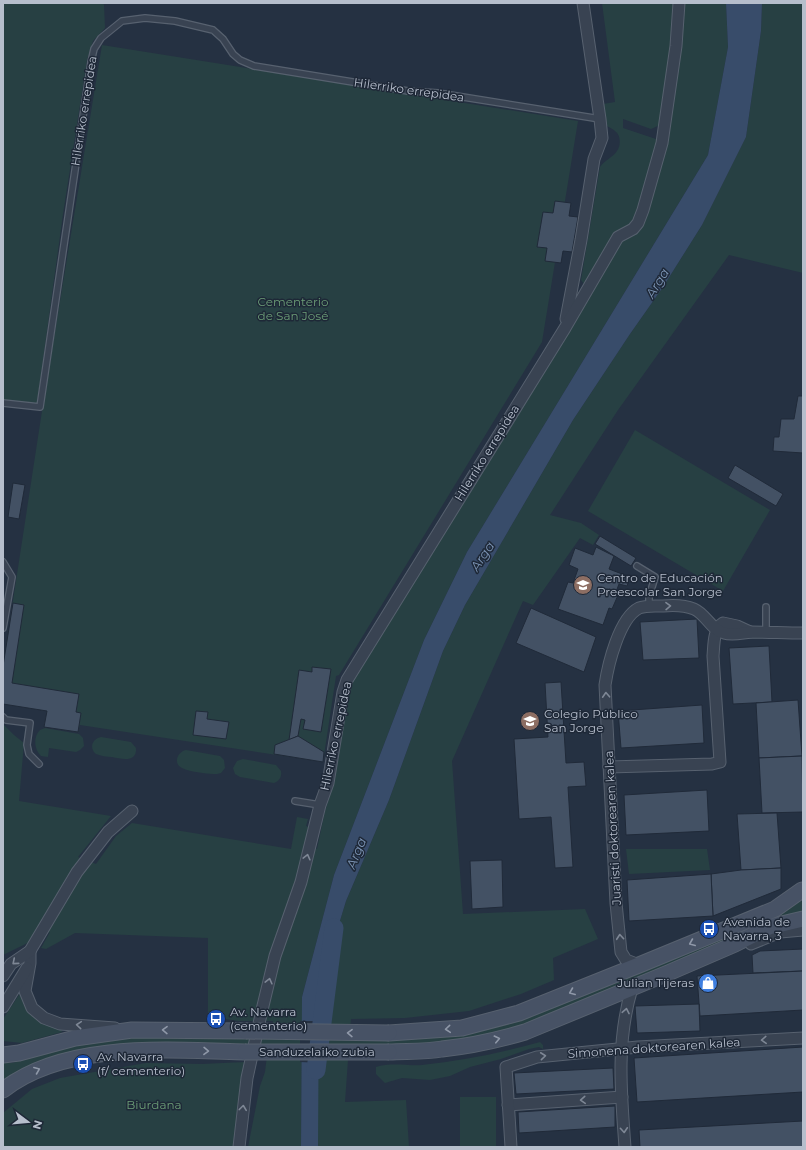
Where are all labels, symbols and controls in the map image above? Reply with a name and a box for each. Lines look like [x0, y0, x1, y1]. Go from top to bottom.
street label: Hilerriko errepidea [67, 55, 100, 167]
street label: Hilerriko errepidea [353, 74, 465, 105]
water label: Arga [641, 265, 672, 302]
park label: Cementerio de San José [258, 294, 328, 323]
street label: Hilerriko errepidea [451, 402, 522, 504]
water label: Arga [466, 538, 498, 575]
place label: Centro de Educación Preescolar San Jorge [597, 570, 723, 599]
school or university icon: Centro de Educación Preescolar San Jorge [572, 574, 594, 596]
one-way arrow [665, 601, 671, 610]
street label: Hilerriko errepidea [317, 680, 354, 792]
one-way arrow [601, 692, 610, 698]
place label: Colegio Público San Jorge [544, 706, 638, 735]
school or university icon: Colegio Público San Jorge [519, 710, 541, 732]
street label: Juaristi doktorearen kalea [601, 750, 624, 907]
water label: Arga [342, 835, 369, 872]
one-way arrow [303, 854, 311, 860]
place label: Avenida de Navarra, 3 [723, 914, 790, 943]
bus stop icon: Avenida de Navarra, 3 [698, 918, 720, 940]
one-way arrow [616, 934, 625, 940]
one-way arrow [689, 938, 697, 946]
one-way arrow [12, 958, 20, 965]
shop icon: Julian Tijeras [697, 972, 719, 994]
place label: Julian Tijeras [616, 975, 694, 990]
one-way arrow [264, 978, 273, 985]
one-way arrow [568, 988, 575, 996]
place label: Av. Navarra (cementerio) [230, 1004, 307, 1033]
bus stop icon: Av. Navarra (cementerio) [205, 1008, 227, 1030]
one-way arrow [621, 1008, 629, 1014]
one-way arrow [76, 1021, 82, 1030]
one-way arrow [445, 1024, 451, 1033]
one-way arrow [162, 1026, 168, 1034]
one-way arrow [347, 1029, 353, 1037]
street label: Simonena doktorearen kalea [567, 1034, 741, 1061]
one-way arrow [494, 1036, 500, 1044]
one-way arrow [761, 1036, 767, 1045]
street label: Sanduzelaiko zubia [259, 1044, 375, 1059]
one-way arrow [203, 1047, 209, 1055]
place label: Av. Navarra (f/ cementerio) [97, 1049, 185, 1078]
one-way arrow [540, 1052, 546, 1061]
bus stop icon: Av. Navarra (f/ cementerio) [72, 1053, 94, 1075]
one-way arrow [33, 1067, 40, 1075]
one-way arrow [580, 1095, 586, 1104]
park label: Biurdana [126, 1097, 182, 1112]
north arrow [8, 1102, 48, 1142]
one-way arrow [239, 1105, 248, 1111]
text: N [30, 1119, 46, 1131]
one-way arrow [619, 1127, 628, 1133]

